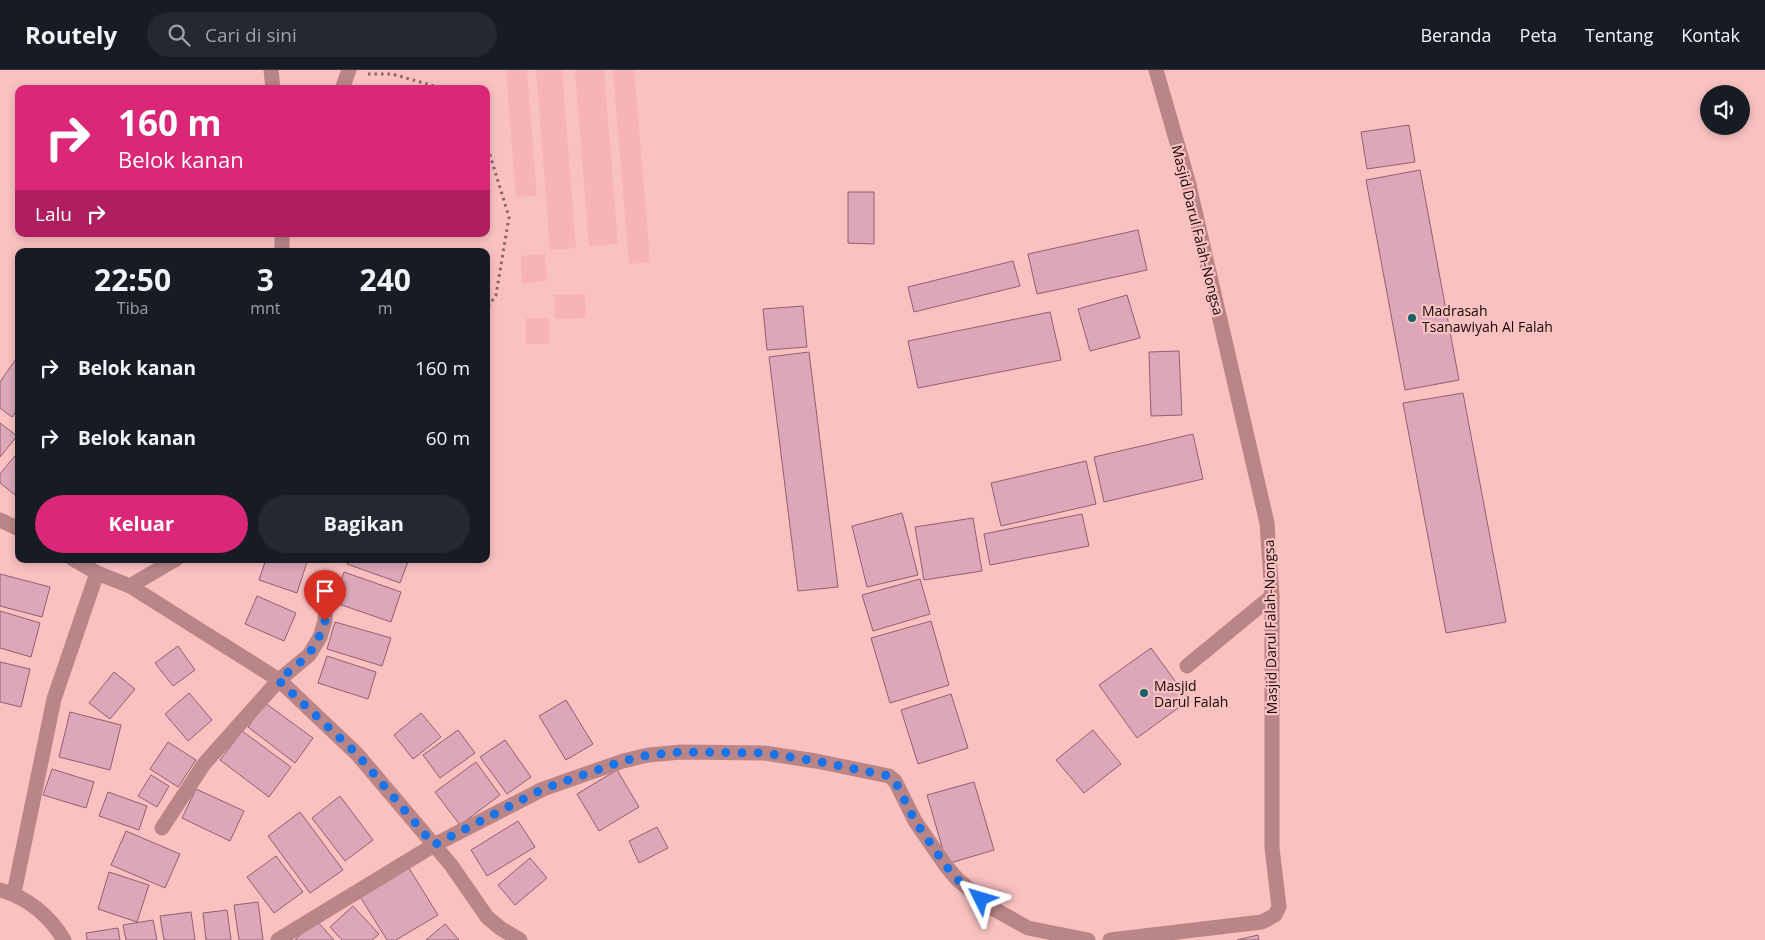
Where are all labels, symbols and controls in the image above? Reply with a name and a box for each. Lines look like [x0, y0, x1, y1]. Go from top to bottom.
search box [147, 12, 497, 57]
text: Routely [25, 18, 117, 51]
icon: search [165, 21, 193, 49]
text: Cari di sini [205, 22, 297, 48]
text: Beranda [1420, 23, 1492, 47]
text: Peta [1520, 23, 1557, 47]
text: Tentang [1585, 23, 1653, 47]
text: Kontak [1681, 23, 1740, 47]
map controls [1700, 85, 1750, 135]
button: sound [1700, 85, 1750, 135]
text: 160 m [118, 99, 222, 146]
icon: right [35, 105, 100, 170]
street label: Masjid Darul Falah-Nongsa [1168, 143, 1228, 317]
text: Belok kanan [118, 144, 244, 174]
icon: right [82, 200, 110, 228]
text: Lalu [35, 201, 72, 227]
text: 22:50 [94, 259, 171, 300]
text: 3 [257, 259, 274, 300]
text: 240 [360, 259, 411, 300]
text: Tiba [117, 297, 148, 319]
text: mnt [250, 297, 281, 319]
text: m [378, 297, 393, 319]
place label: Madrasah Tsanawiyah Al Falah [1422, 301, 1553, 336]
marker: Madrasah Tsanawiyah Al Falah [1406, 312, 1418, 324]
icon: right [35, 354, 63, 382]
text: Belok kanan [78, 355, 196, 381]
text: 160 m [415, 355, 470, 381]
icon: right [35, 424, 63, 452]
text: Belok kanan [78, 425, 196, 451]
text: 60 m [426, 425, 470, 451]
button: Keluar [35, 495, 248, 553]
button: Bagikan [258, 495, 470, 553]
street label: Masjid Darul Falah-Nongsa [1259, 539, 1281, 715]
pin [304, 570, 346, 621]
icon: arrive [311, 577, 339, 605]
place label: Masjid Darul Falah [1154, 676, 1228, 711]
marker: Masjid Darul Falah [1138, 687, 1150, 699]
position arrow [954, 872, 1006, 924]

